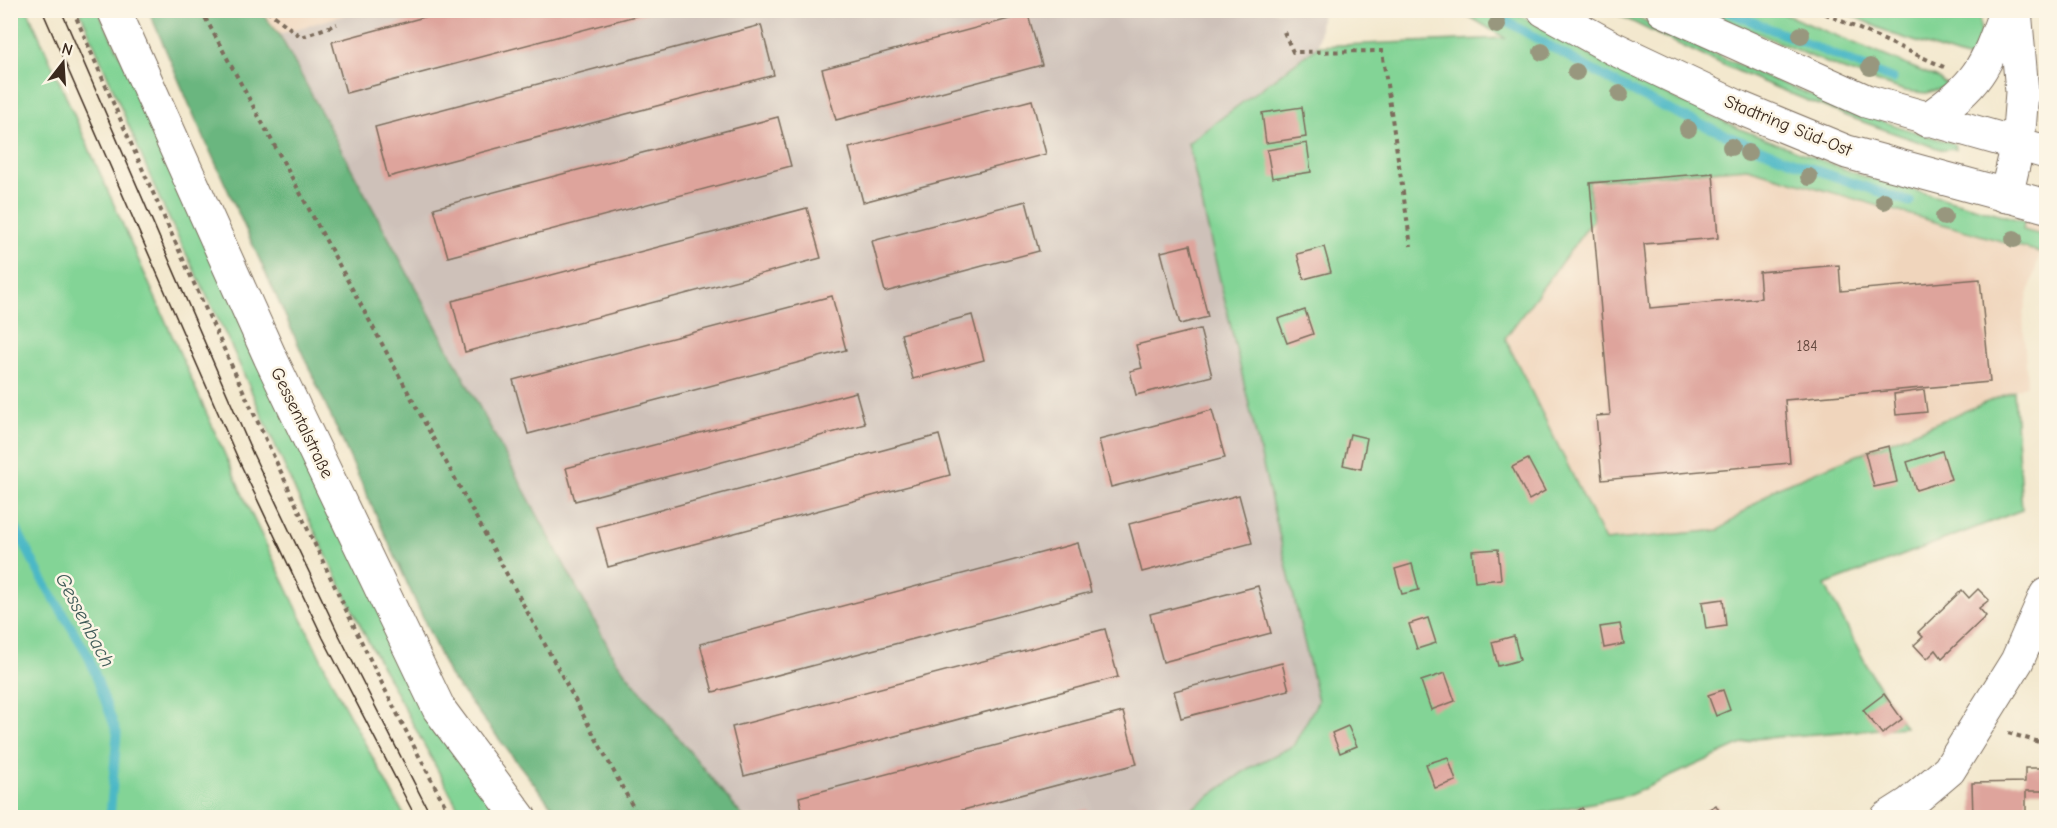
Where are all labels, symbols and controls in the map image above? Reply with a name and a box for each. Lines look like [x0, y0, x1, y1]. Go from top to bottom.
north arrow [33, 33, 93, 93]
text: N [59, 39, 75, 60]
street label: Stadtring Süd-Ost [1721, 91, 1855, 161]
house number: 184 [1797, 337, 1817, 355]
street label: Gessentalstraße [266, 364, 338, 482]
water label: Gessenbach [51, 569, 119, 671]

